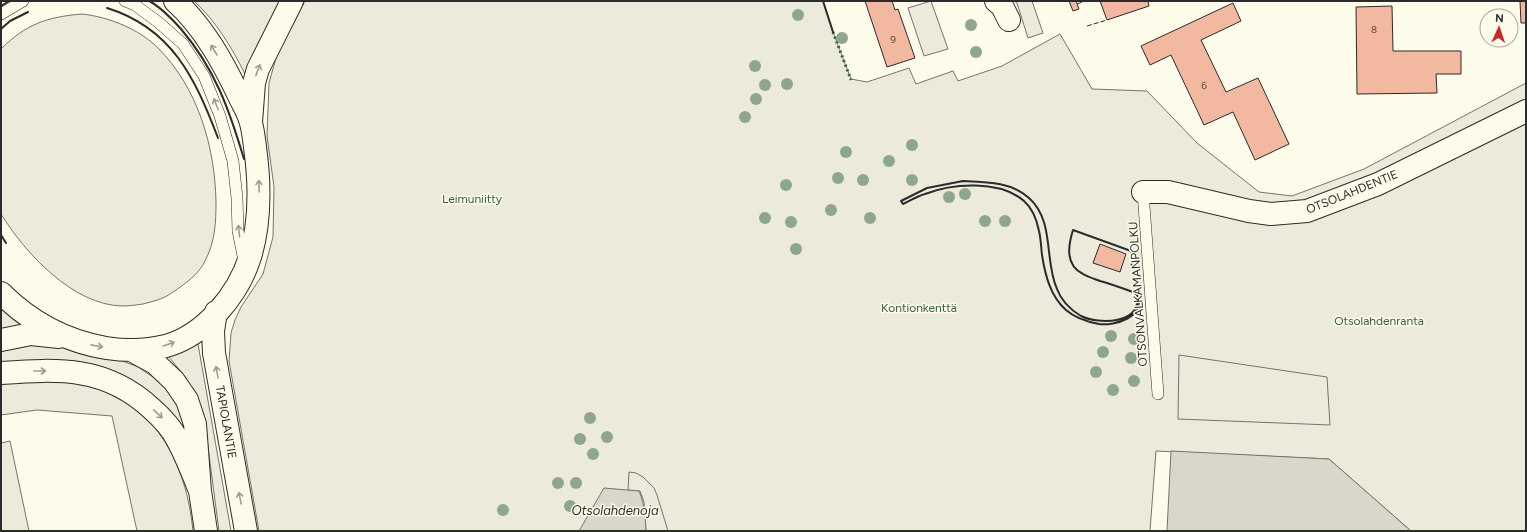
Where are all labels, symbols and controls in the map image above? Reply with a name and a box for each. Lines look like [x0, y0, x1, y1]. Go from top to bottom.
north arrow [1479, 8, 1519, 48]
text: N [1495, 12, 1504, 25]
house number: 8 [1371, 23, 1377, 36]
house number: 9 [890, 33, 896, 46]
one-way arrow [210, 45, 218, 56]
one-way arrow [255, 65, 263, 77]
house number: 6 [1201, 79, 1207, 92]
one-way arrow [211, 99, 219, 111]
street label: OTSOLAHDENTIE [1304, 167, 1400, 217]
one-way arrow [255, 180, 262, 193]
park label: Leimuniitty [442, 192, 503, 206]
street label: OTSONVALKAMANPOLKU [1126, 221, 1150, 367]
one-way arrow [235, 225, 242, 238]
park label: Kontionkenttä [881, 301, 957, 315]
park label: Otsolahdenranta [1334, 314, 1424, 328]
one-way arrow [162, 340, 175, 347]
one-way arrow [90, 342, 103, 350]
one-way arrow [213, 366, 221, 379]
one-way arrow [33, 367, 46, 375]
street label: TAPIOLANTIE [213, 384, 239, 460]
one-way arrow [153, 409, 163, 419]
one-way arrow [236, 492, 244, 505]
water label: Otsolahdenoja [571, 503, 659, 518]

